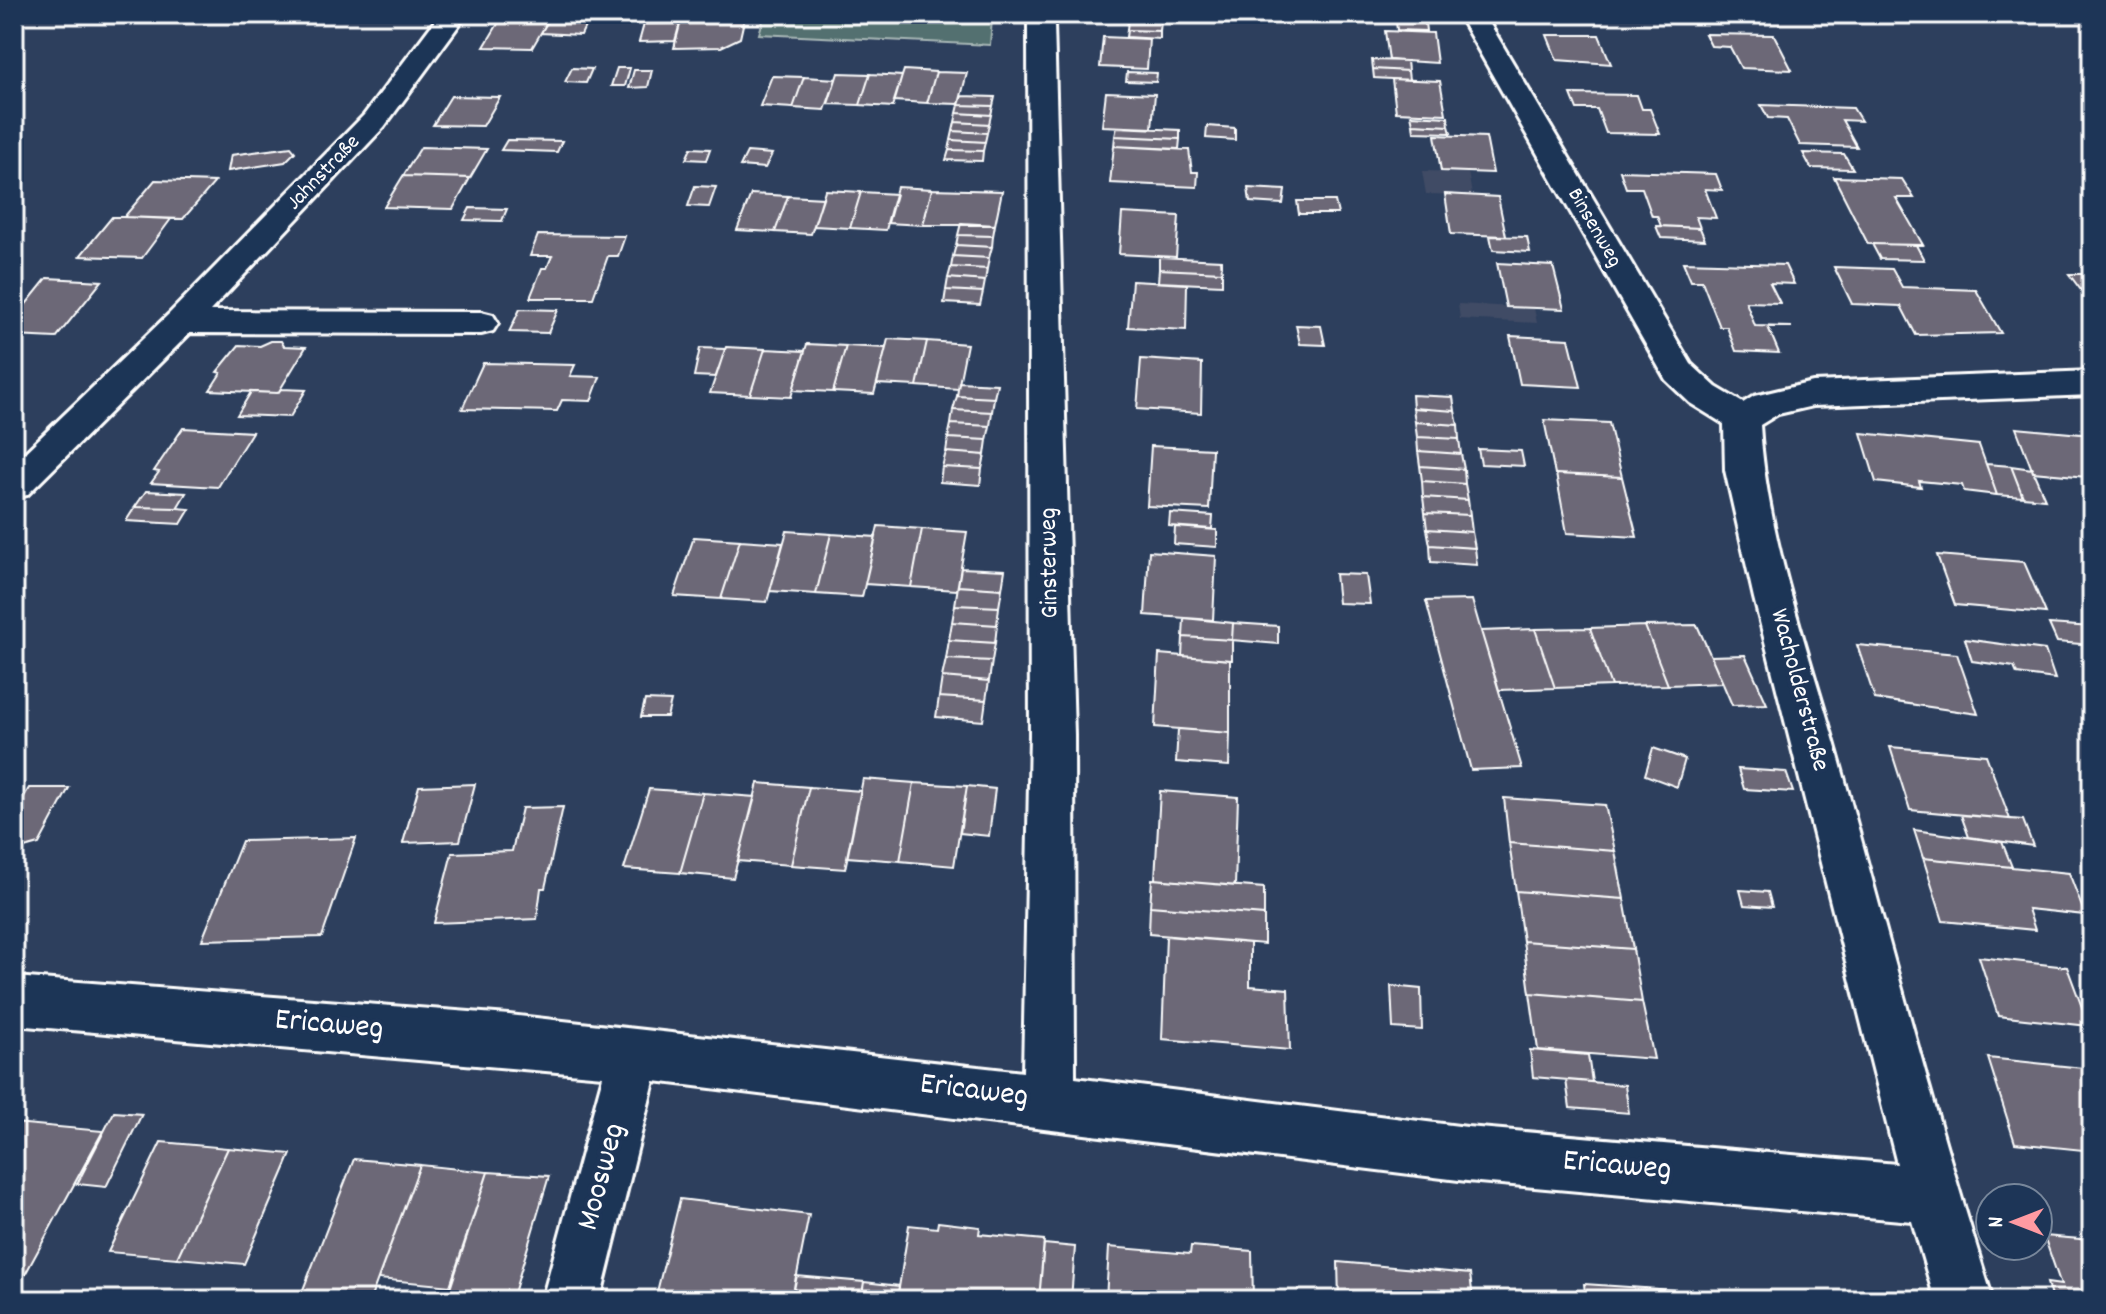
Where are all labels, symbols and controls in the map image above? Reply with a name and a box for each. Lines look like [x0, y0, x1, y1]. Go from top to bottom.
street label: Jahnstraße [280, 128, 368, 218]
street label: Binsenweg [1559, 182, 1629, 274]
street label: Ginsterweg [1031, 507, 1069, 619]
street label: Wacholderstraße [1760, 605, 1838, 775]
street label: Ericaweg [273, 998, 385, 1054]
street label: Ericaweg [917, 1063, 1031, 1121]
street label: Moosweg [567, 1118, 639, 1236]
street label: Ericaweg [1561, 1139, 1673, 1195]
north arrow [1974, 1182, 2054, 1262]
text: N [1982, 1216, 2013, 1227]

